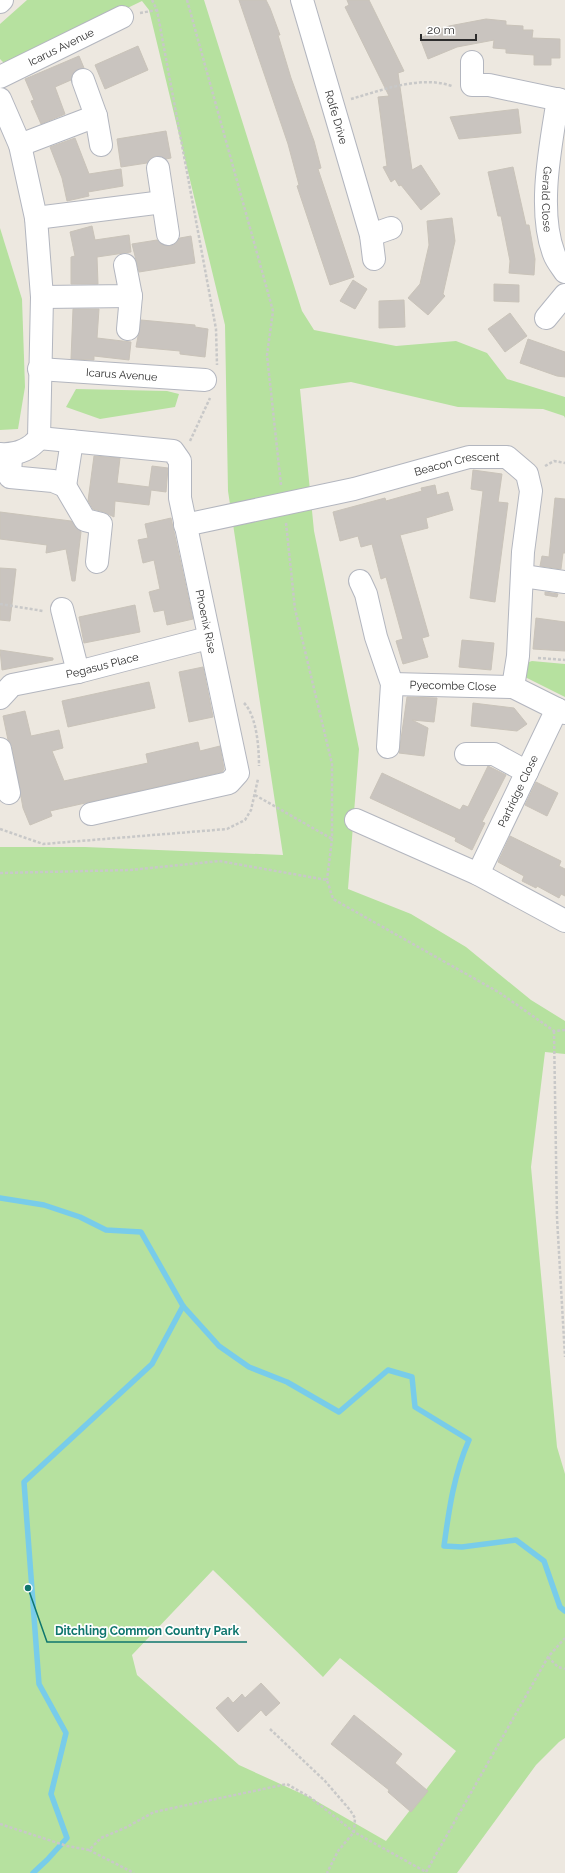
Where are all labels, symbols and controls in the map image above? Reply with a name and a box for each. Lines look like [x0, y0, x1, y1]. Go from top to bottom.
scale bar [421, 16, 476, 42]
text: 20 m [427, 23, 455, 37]
street label: Icarus Avenue [26, 26, 97, 69]
street label: Rolfe Drive [322, 89, 350, 146]
street label: Gerald Close [539, 166, 554, 234]
street label: Icarus Avenue [86, 366, 158, 384]
street label: Beacon Crescent [413, 450, 500, 479]
street label: Phoenix Rise [192, 589, 219, 655]
street label: Pegasus Place [65, 650, 140, 681]
street label: Pyecombe Close [409, 678, 497, 694]
street label: Partridge Close [495, 753, 541, 829]
callout: Ditchling Common Country Park [47, 1618, 247, 1642]
text: Ditchling Common Country Park [55, 1624, 239, 1638]

